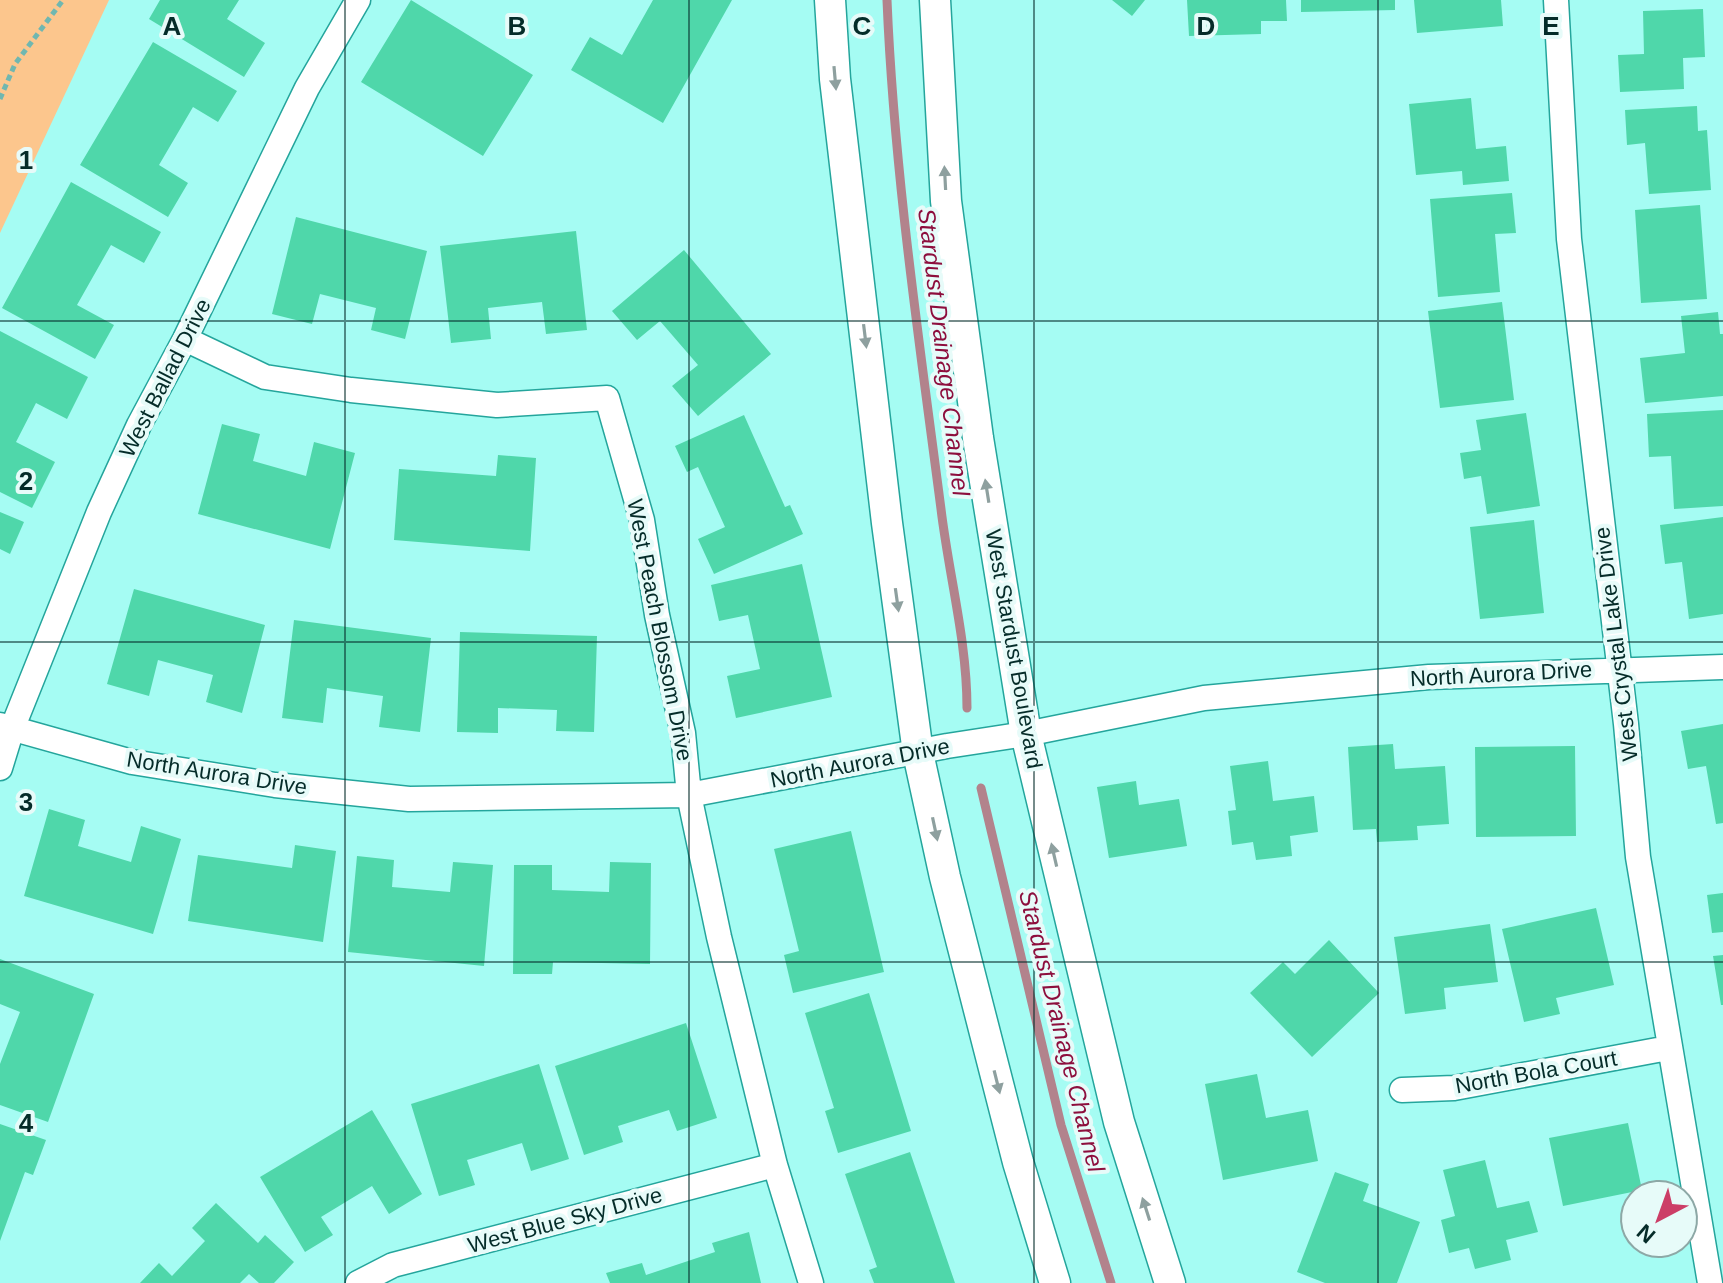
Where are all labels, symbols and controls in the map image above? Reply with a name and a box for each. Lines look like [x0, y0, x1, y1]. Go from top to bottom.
text: A [163, 11, 182, 41]
text: B [508, 11, 526, 41]
text: C [853, 11, 872, 41]
text: D [1197, 11, 1215, 41]
text: E [1542, 11, 1560, 41]
one-way arrow [829, 66, 842, 91]
text: 1 [19, 145, 33, 175]
one-way arrow [938, 165, 951, 190]
water label: Stardust Drainage Channel [913, 207, 975, 498]
street label: West Ballad Drive [114, 295, 216, 461]
one-way arrow [858, 324, 871, 349]
text: 2 [19, 466, 33, 496]
one-way arrow [980, 478, 992, 503]
street label: West Peach Blossom Drive [622, 497, 698, 763]
street label: West Crystal Lake Drive [1589, 526, 1643, 762]
street label: West Stardust Boulevard [981, 527, 1047, 771]
one-way arrow [891, 588, 904, 613]
street label: North Aurora Drive [1409, 657, 1593, 691]
street label: North Aurora Drive [768, 733, 952, 793]
street label: North Aurora Drive [125, 746, 309, 800]
text: 3 [19, 787, 33, 817]
one-way arrow [929, 817, 942, 842]
one-way arrow [1047, 843, 1060, 868]
water label: Stardust Drainage Channel [1014, 887, 1110, 1175]
street label: North Bola Court [1453, 1045, 1619, 1099]
one-way arrow [992, 1069, 1004, 1094]
text: 4 [19, 1108, 34, 1138]
north arrow [1619, 1179, 1699, 1259]
street label: West Blue Sky Drive [465, 1182, 665, 1258]
one-way arrow [1139, 1196, 1152, 1220]
text: N [1632, 1219, 1660, 1248]

